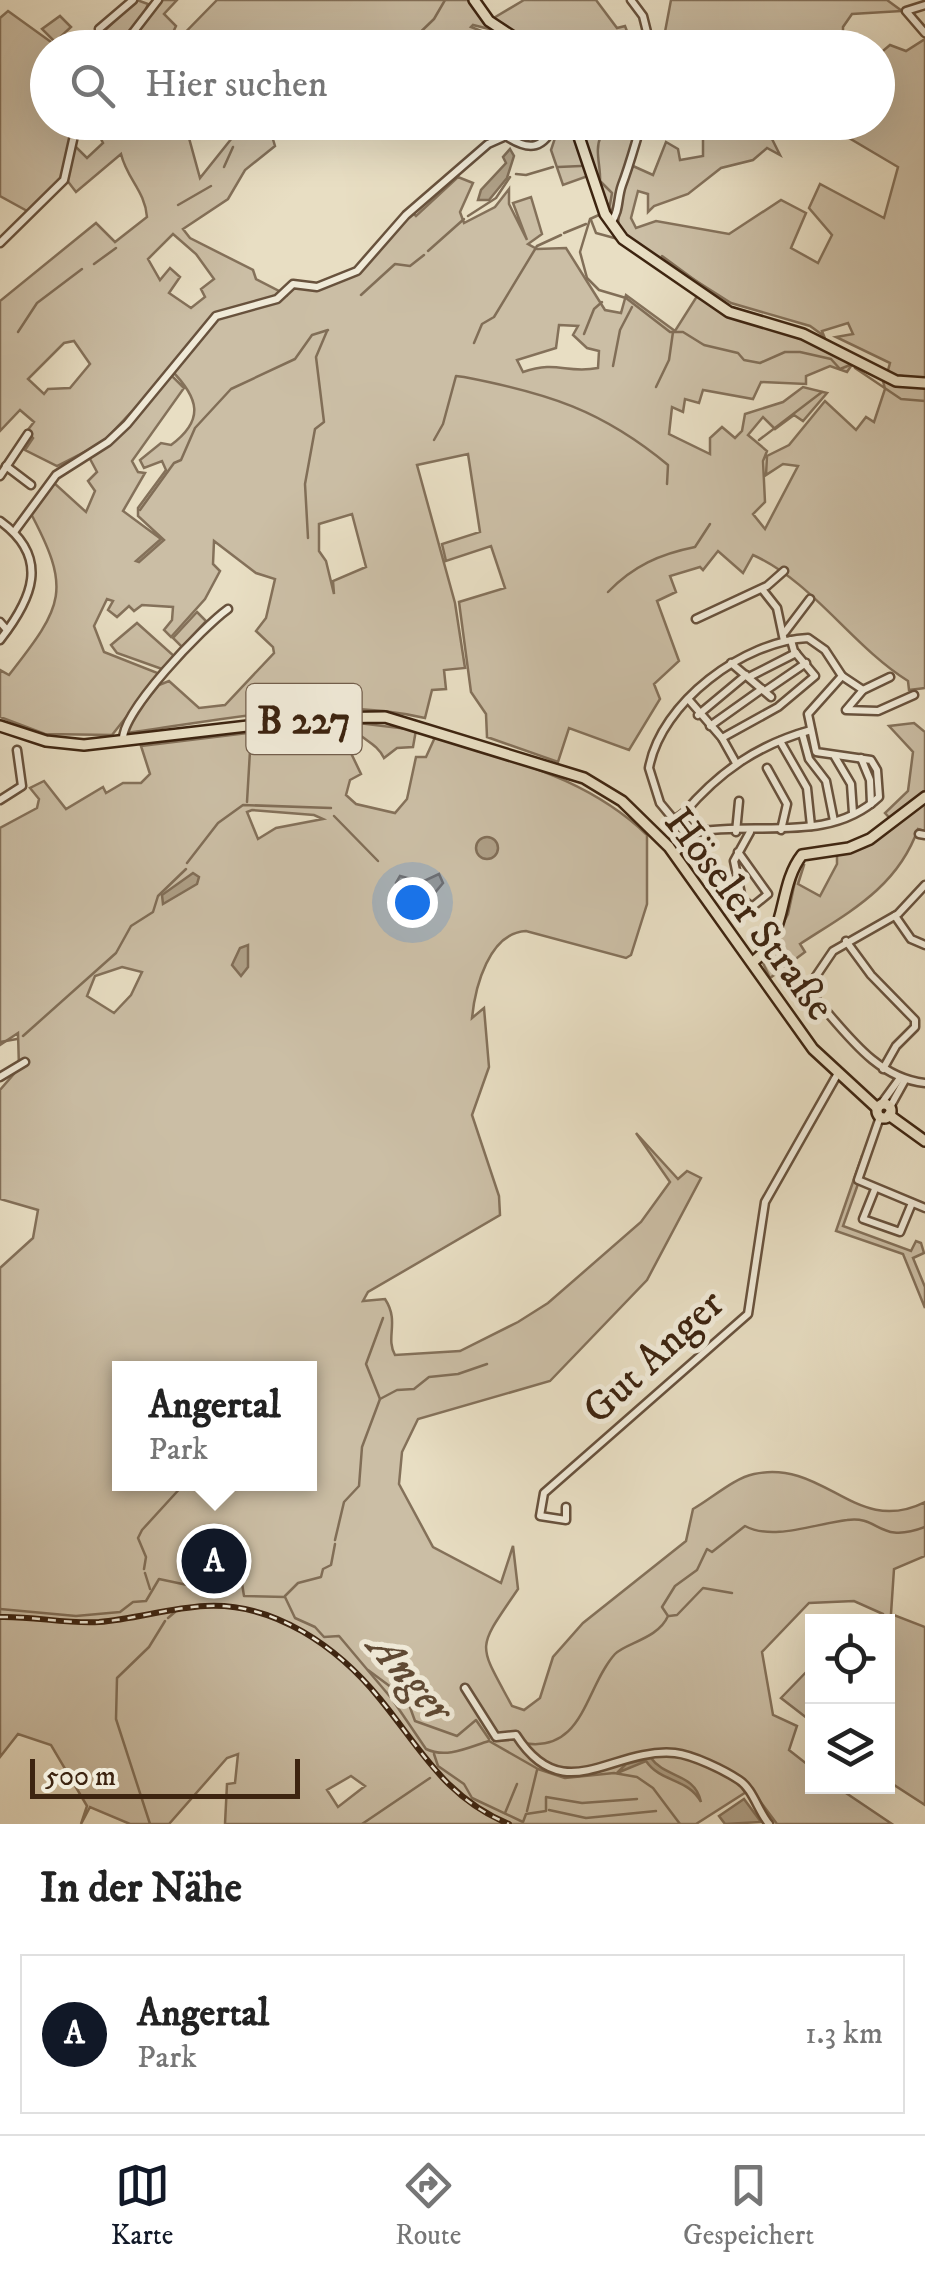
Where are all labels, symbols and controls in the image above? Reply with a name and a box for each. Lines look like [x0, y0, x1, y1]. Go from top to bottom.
search box [30, 30, 895, 140]
icon: search [65, 58, 120, 113]
text: Hier suchen [145, 61, 328, 109]
road number: B 227 [246, 684, 362, 754]
street label: Höseler Straße [652, 798, 845, 1031]
your location [387, 877, 438, 928]
street label: Gut Anger [573, 1279, 736, 1436]
popup [112, 1361, 317, 1491]
text: Angertal [148, 1382, 281, 1430]
text: Park [148, 1430, 208, 1470]
pin: A [182, 1524, 246, 1598]
map controls [805, 1614, 895, 1794]
button: locate [805, 1614, 895, 1704]
water label: Anger [352, 1617, 466, 1737]
button: layers [805, 1704, 895, 1794]
scale bar [30, 1754, 300, 1798]
text: 500 m [45, 1759, 116, 1794]
text: In der Nähe [40, 1863, 242, 1915]
text: Angertal [137, 1990, 269, 2038]
text: A [64, 2014, 85, 2054]
text: 1.3 km [805, 2014, 883, 2054]
text: Park [137, 2038, 197, 2078]
tab: Karte [111, 2158, 173, 2253]
tab: Route [395, 2158, 461, 2253]
tab: Gespeichert [683, 2158, 814, 2253]

